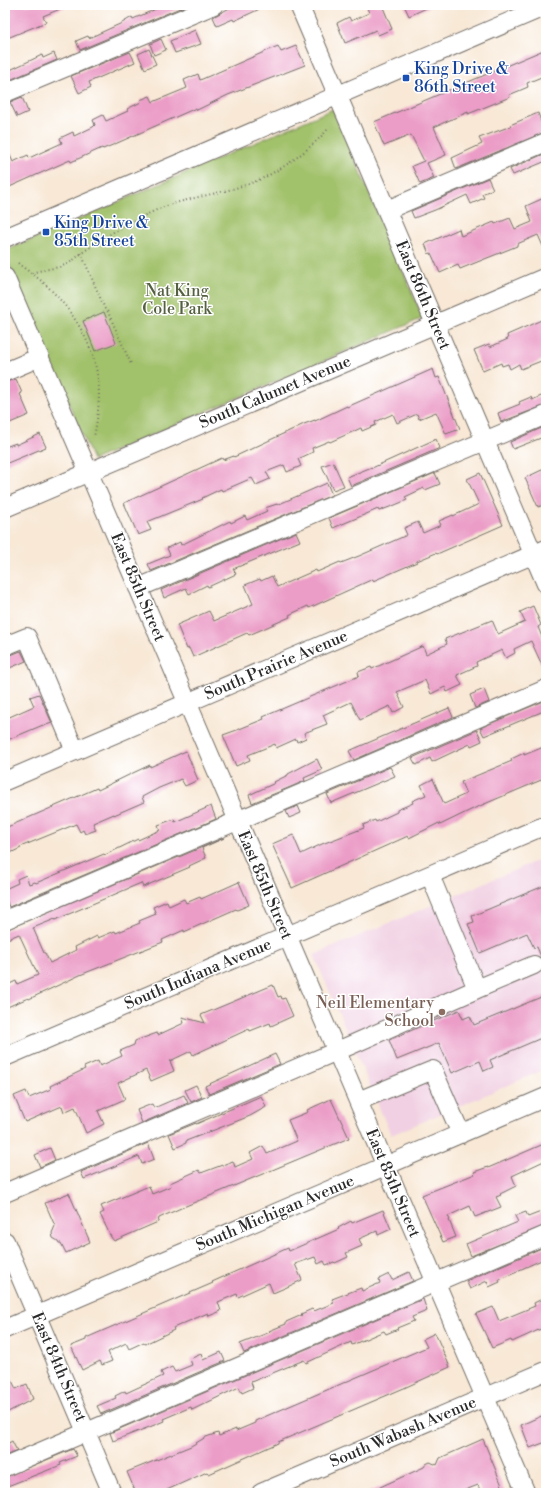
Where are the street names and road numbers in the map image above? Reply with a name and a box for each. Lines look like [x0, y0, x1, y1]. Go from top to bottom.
street label: East 86th Street [391, 237, 455, 353]
street label: South Calumet Avenue [196, 351, 354, 433]
street label: East 85th Street [106, 530, 170, 645]
street label: South Prairie Avenue [201, 626, 351, 704]
street label: East 85th Street [233, 828, 297, 943]
street label: South Indiana Avenue [122, 934, 274, 1014]
street label: East 85th Street [361, 1126, 425, 1241]
street label: South Michigan Avenue [193, 1171, 357, 1255]
street label: East 84th Street [27, 1309, 91, 1425]
street label: South Wabash Avenue [327, 1392, 479, 1472]

